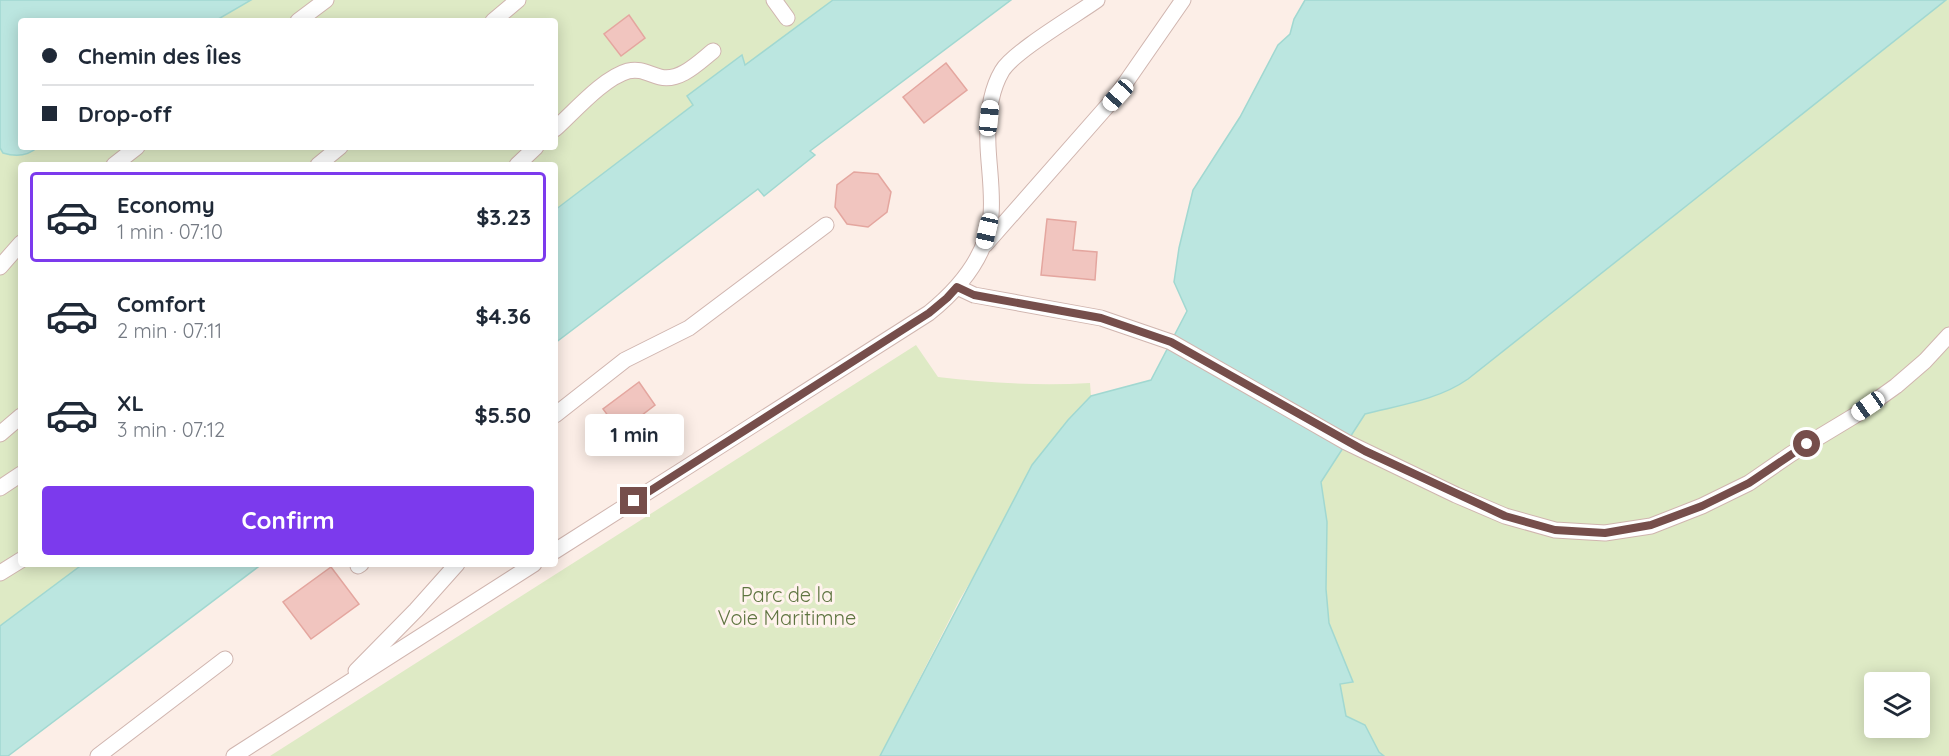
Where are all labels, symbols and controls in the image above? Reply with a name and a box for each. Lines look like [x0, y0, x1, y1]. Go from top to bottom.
text: Chemin des Îles [78, 42, 241, 70]
car [1099, 76, 1137, 114]
car [978, 99, 1000, 137]
text: Drop-off [78, 100, 172, 128]
icon: car [45, 190, 99, 244]
text: Economy [117, 191, 215, 219]
text: $3.23 [476, 203, 531, 231]
car [974, 211, 1000, 251]
text: 1 min · 07:10 [117, 219, 223, 244]
icon: car [45, 289, 99, 343]
text: Comfort [117, 290, 206, 318]
text: $4.36 [475, 302, 531, 330]
text: 2 min · 07:11 [117, 318, 222, 343]
icon: car [45, 388, 99, 442]
car [1848, 388, 1888, 424]
text: XL [117, 389, 144, 417]
text: $5.50 [474, 401, 531, 429]
callout: 1 min [584, 414, 684, 456]
text: 3 min · 07:12 [117, 417, 225, 442]
text: 1 min [610, 422, 659, 447]
route start [1793, 430, 1820, 457]
button: Confirm [42, 486, 534, 555]
route end [620, 487, 647, 514]
park label: Parc de la Voie Maritimne [718, 582, 856, 630]
map controls [1864, 672, 1930, 738]
button: layers [1864, 672, 1930, 738]

